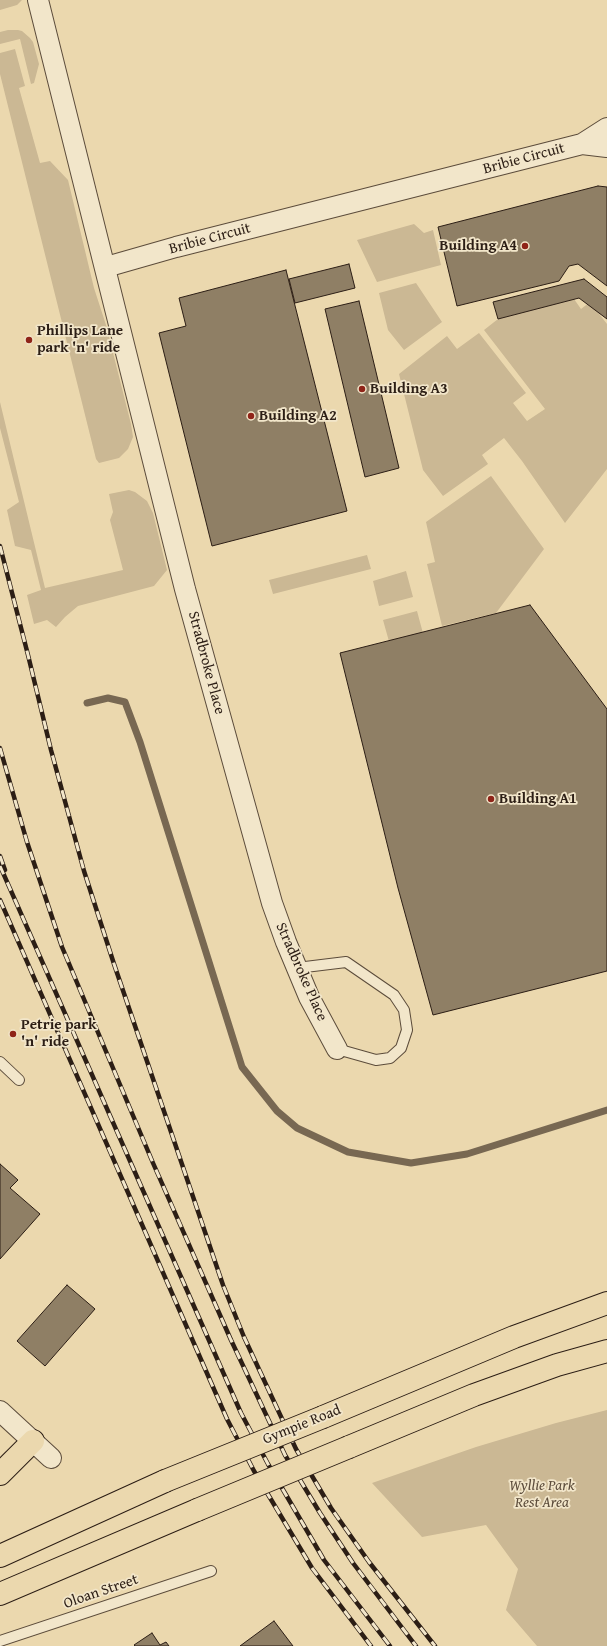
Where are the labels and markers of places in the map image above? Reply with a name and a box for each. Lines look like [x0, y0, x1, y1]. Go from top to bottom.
place label: Building A4 [439, 237, 517, 255]
marker: Building A4 [520, 241, 530, 251]
place label: Phillips Lane park 'n' ride [37, 322, 123, 357]
marker: Phillips Lane park 'n' ride [24, 335, 34, 345]
place label: Building A3 [370, 380, 448, 398]
marker: Building A3 [357, 384, 367, 394]
place label: Building A2 [259, 407, 337, 425]
marker: Building A2 [246, 411, 256, 421]
place label: Building A1 [499, 790, 577, 808]
marker: Building A1 [486, 794, 496, 804]
place label: Petrie park 'n' ride [21, 1016, 97, 1051]
marker: Petrie park 'n' ride [8, 1029, 18, 1039]

